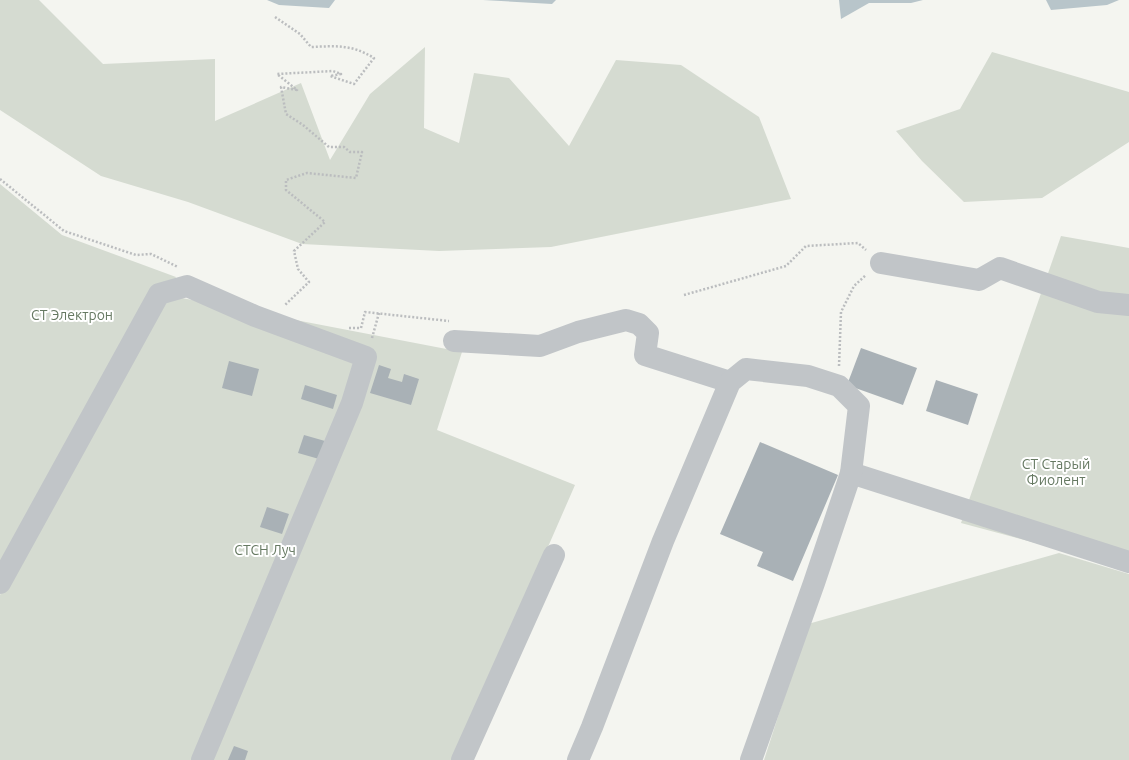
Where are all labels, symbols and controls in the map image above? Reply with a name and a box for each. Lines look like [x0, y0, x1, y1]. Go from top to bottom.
park label: СТ Электрон [31, 307, 113, 323]
park label: СТ Старый Фиолент [1022, 456, 1090, 488]
park label: СТСН Луч [234, 542, 296, 558]

